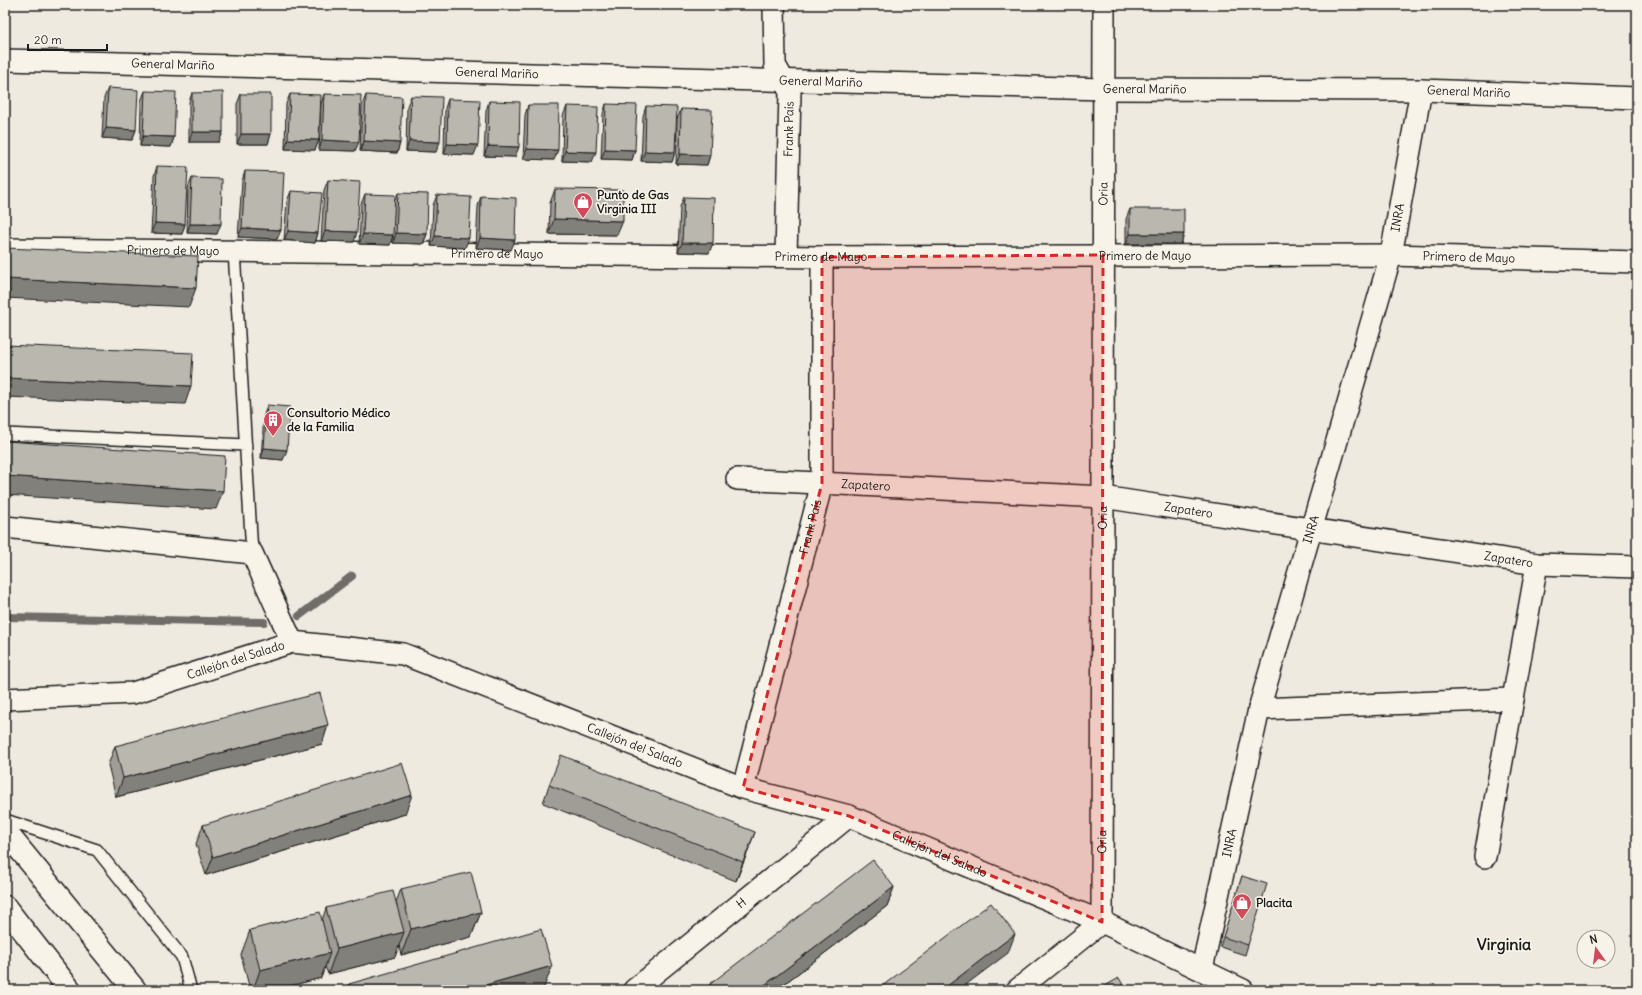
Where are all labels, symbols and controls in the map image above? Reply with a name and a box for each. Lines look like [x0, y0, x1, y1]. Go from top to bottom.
scale bar [28, 26, 107, 52]
text: 20 m [34, 32, 62, 47]
street label: General Mariño [131, 55, 215, 73]
street label: General Mariño [455, 64, 539, 81]
street label: General Mariño [779, 72, 863, 90]
street label: General Mariño [1103, 81, 1187, 96]
street label: General Mariño [1427, 82, 1511, 100]
street label: Frank País [781, 101, 796, 157]
street label: Oria [1096, 182, 1111, 206]
place label: Punto de Gas Virginia III [597, 187, 670, 217]
shop icon: Punto de Gas Virginia III [572, 191, 594, 219]
street label: INRA [1387, 202, 1407, 233]
street label: Primero de Mayo [127, 242, 220, 258]
street label: Primero de Mayo [451, 245, 544, 261]
street label: Primero de Mayo [1099, 248, 1192, 263]
street label: Primero de Mayo [1422, 248, 1516, 266]
street label: Primero de Mayo [775, 249, 868, 264]
place label: Consultorio Médico de la Familia [287, 405, 390, 434]
building icon: Consultorio Médico de la Familia [262, 409, 284, 437]
street label: Zapatero [841, 476, 891, 494]
street label: Frank País [796, 498, 824, 555]
street label: Zapatero [1163, 499, 1214, 521]
street label: Oria [1095, 506, 1110, 530]
street label: INRA [1299, 513, 1322, 545]
street label: Zapatero [1483, 548, 1534, 570]
street label: Callejón del Salado [185, 637, 287, 682]
street label: Callejón del Salado [585, 719, 685, 771]
street label: Callejón del Salado [890, 827, 990, 880]
street label: INRA [1219, 827, 1240, 859]
street label: Oria [1094, 830, 1109, 854]
shop icon: Placita [1231, 892, 1253, 920]
street label: H [733, 894, 749, 911]
place label: Placita [1256, 895, 1293, 910]
north arrow [1576, 929, 1616, 969]
text: N [1588, 932, 1599, 947]
district label: Virginia [1477, 934, 1531, 955]

